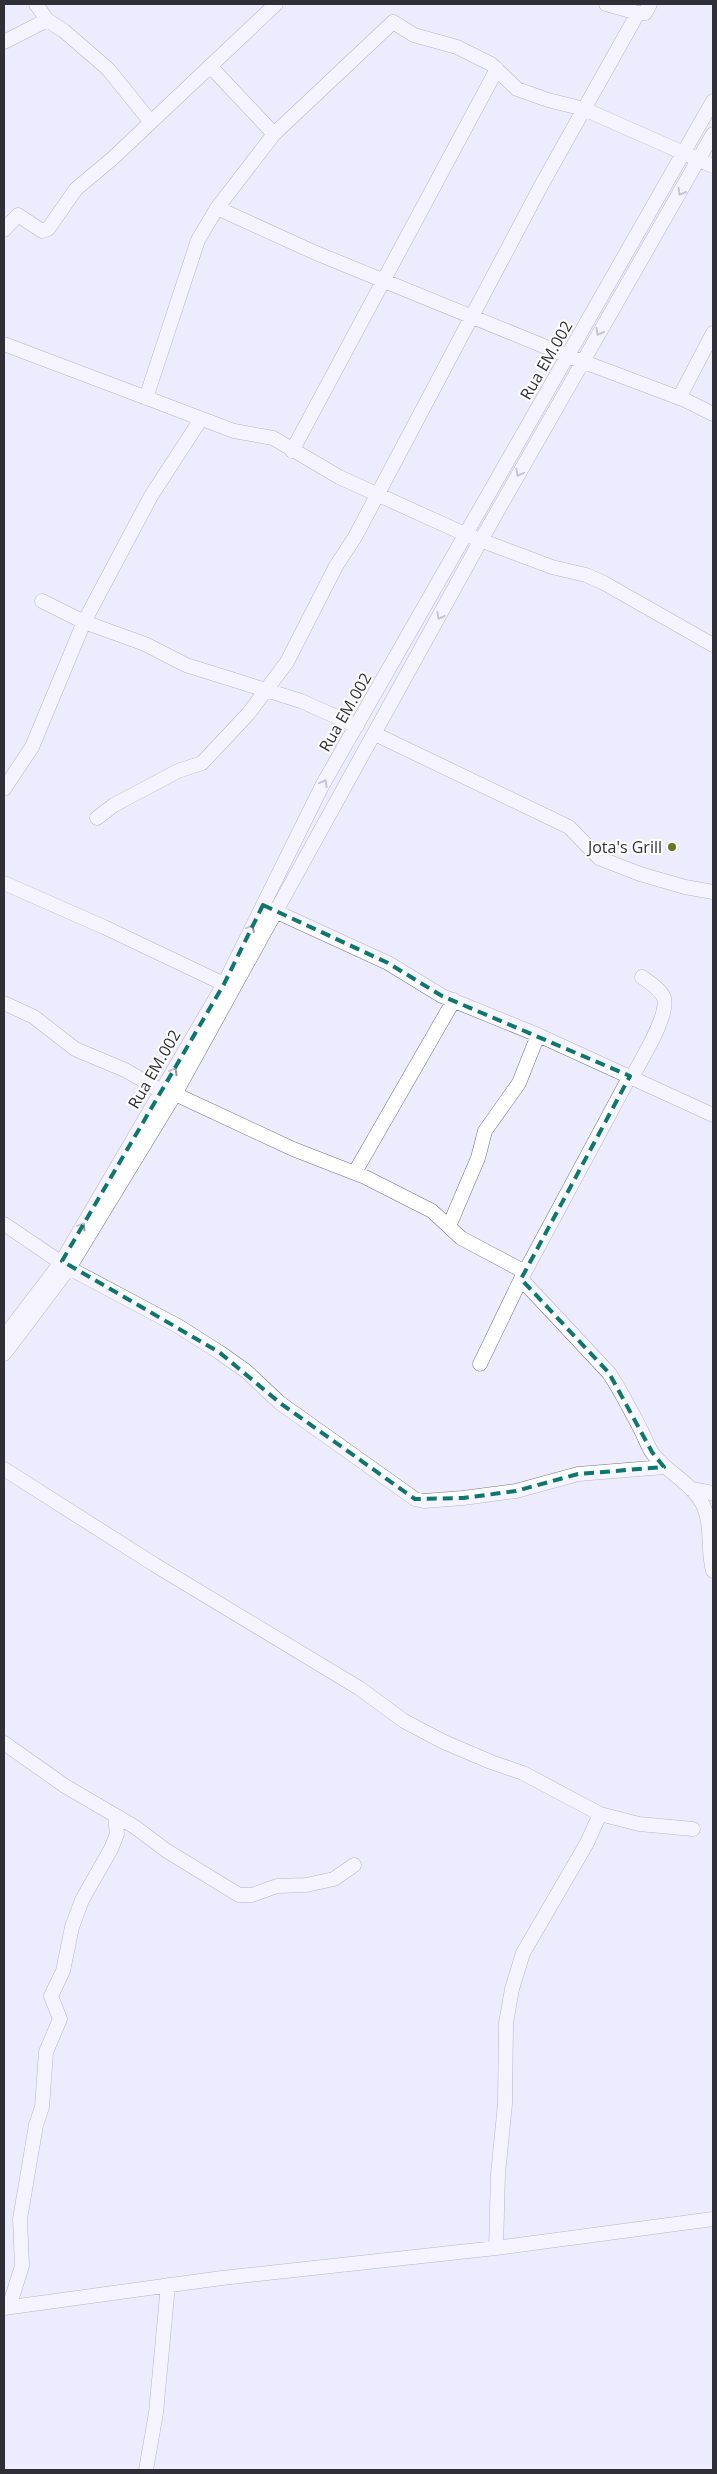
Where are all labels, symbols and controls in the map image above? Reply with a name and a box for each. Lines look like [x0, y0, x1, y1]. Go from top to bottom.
one-way arrow [677, 186, 687, 195]
street label: Rua EM.002 [515, 317, 577, 403]
one-way arrow [595, 327, 605, 336]
one-way arrow [515, 468, 525, 477]
one-way arrow [436, 610, 446, 619]
street label: Rua EM.002 [314, 669, 376, 755]
one-way arrow [318, 779, 328, 788]
place label: Jota's Grill [586, 836, 662, 858]
marker: Jota's Grill [666, 841, 678, 853]
one-way arrow [245, 925, 255, 934]
street label: Rua EM.002 [123, 1026, 185, 1112]
one-way arrow [167, 1067, 177, 1076]
one-way arrow [76, 1223, 86, 1232]

